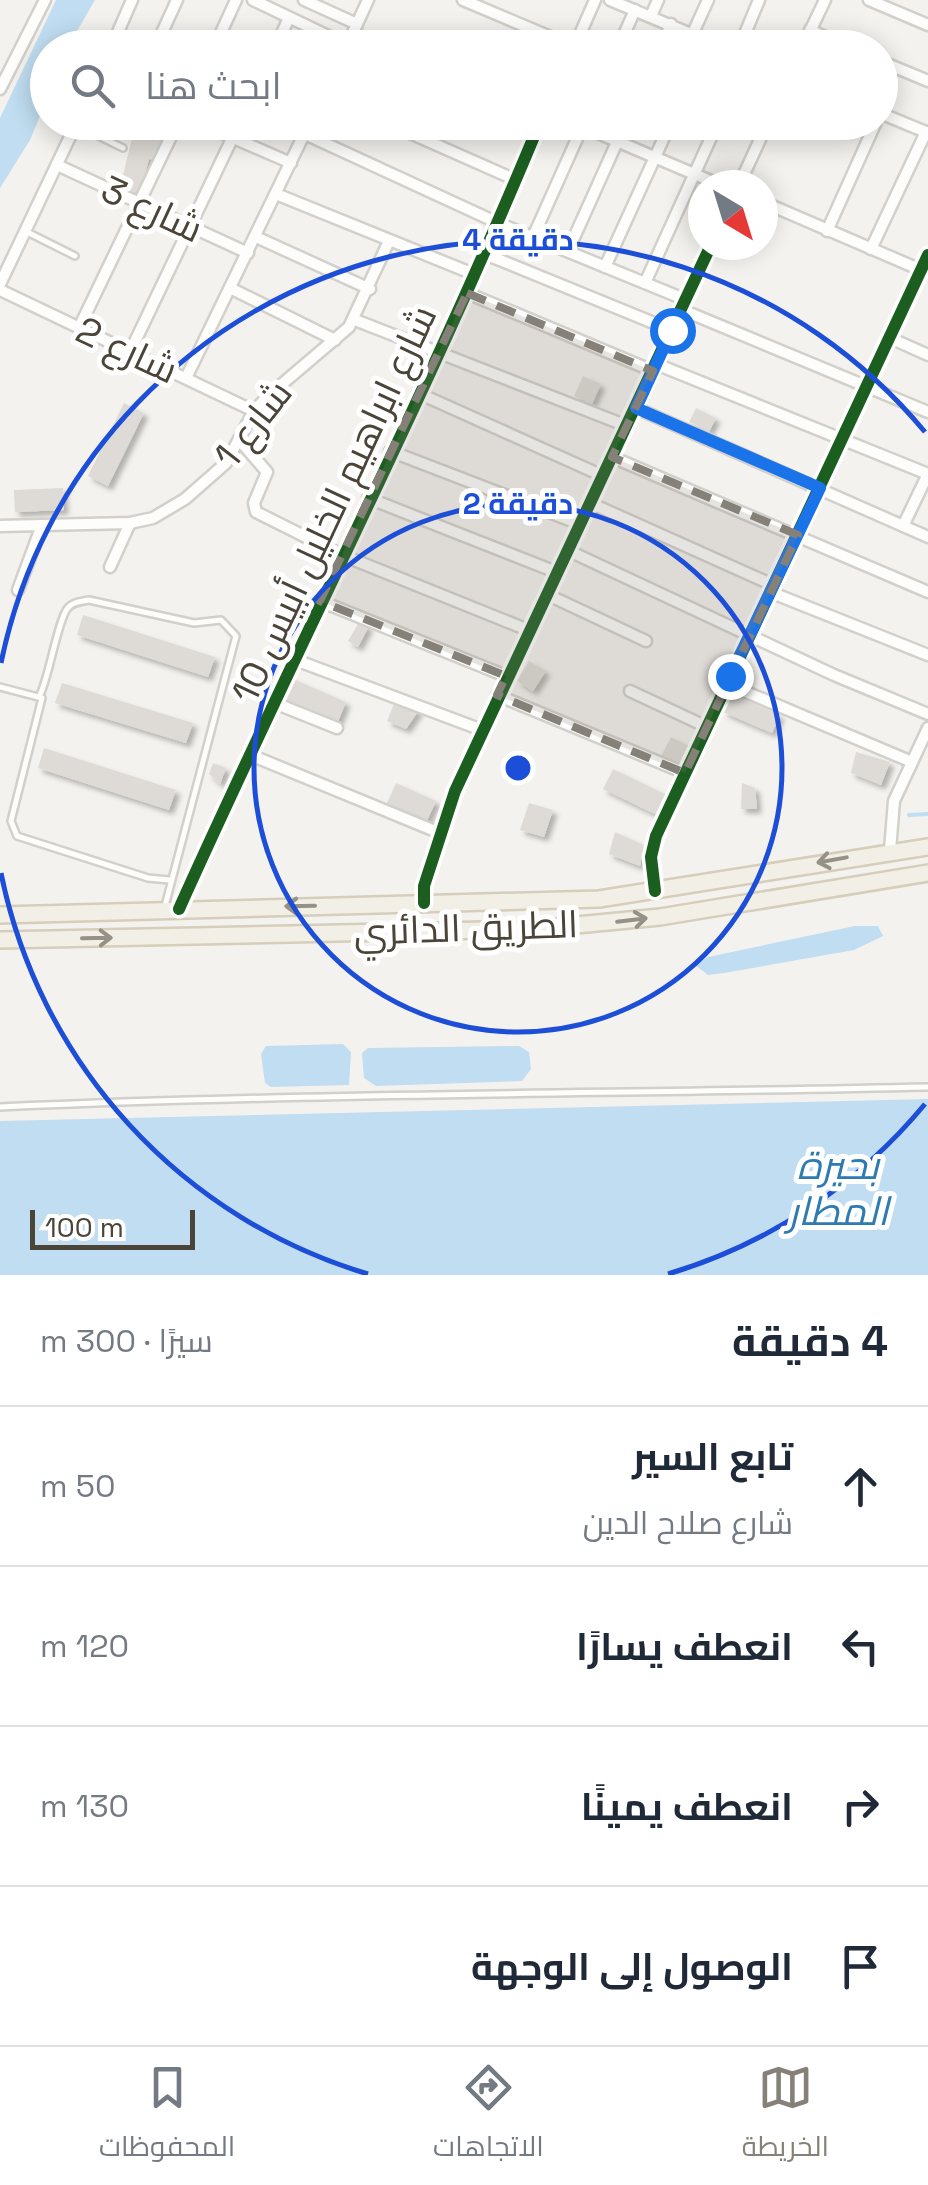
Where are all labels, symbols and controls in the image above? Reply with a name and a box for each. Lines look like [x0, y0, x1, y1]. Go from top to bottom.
search box [30, 30, 898, 140]
icon: search [65, 58, 120, 113]
text: ابحث هنا [145, 62, 282, 110]
street label: شارع 3 [93, 165, 210, 254]
north arrow [688, 170, 778, 260]
text: 4 دقيقة [462, 220, 574, 259]
street label: شارع ابراهيم الخليل أبيس 10 [221, 298, 449, 711]
street label: شارع 2 [68, 306, 185, 395]
route start [650, 308, 696, 354]
street label: شارع 1 [204, 370, 303, 479]
text: 2 دقيقة [463, 484, 573, 523]
route end [708, 654, 754, 700]
centre of rings [500, 750, 536, 786]
one-way arrow [816, 851, 848, 870]
one-way arrow [284, 897, 316, 916]
street label: الطريق الدائري [353, 900, 579, 961]
one-way arrow [615, 910, 648, 929]
one-way arrow [81, 929, 113, 948]
water label: بحيرة المطار [782, 1140, 893, 1237]
scale bar [30, 1205, 195, 1250]
text: 100 m [45, 1209, 124, 1245]
text: 4 دقيقة [732, 1315, 888, 1368]
text: سيرًا · 300 m [40, 1321, 213, 1361]
text: تابع السير [632, 1433, 793, 1481]
icon: ahead [833, 1459, 888, 1514]
text: 50 m [40, 1466, 115, 1506]
text: شارع صلاح الدين [583, 1503, 793, 1543]
icon: left [833, 1619, 888, 1674]
text: انعطف يسارًا [576, 1623, 793, 1671]
text: 120 m [40, 1626, 129, 1666]
icon: right [833, 1779, 888, 1834]
text: انعطف يمينًا [581, 1783, 793, 1831]
text: 130 m [40, 1786, 129, 1826]
icon: arrive [833, 1939, 888, 1994]
text: الوصول إلى الوجهة [471, 1943, 793, 1991]
tab: المحفوظات [99, 2060, 235, 2172]
tab: الاتجاهات [433, 2060, 544, 2172]
tab: الخريطة [742, 2060, 829, 2172]

